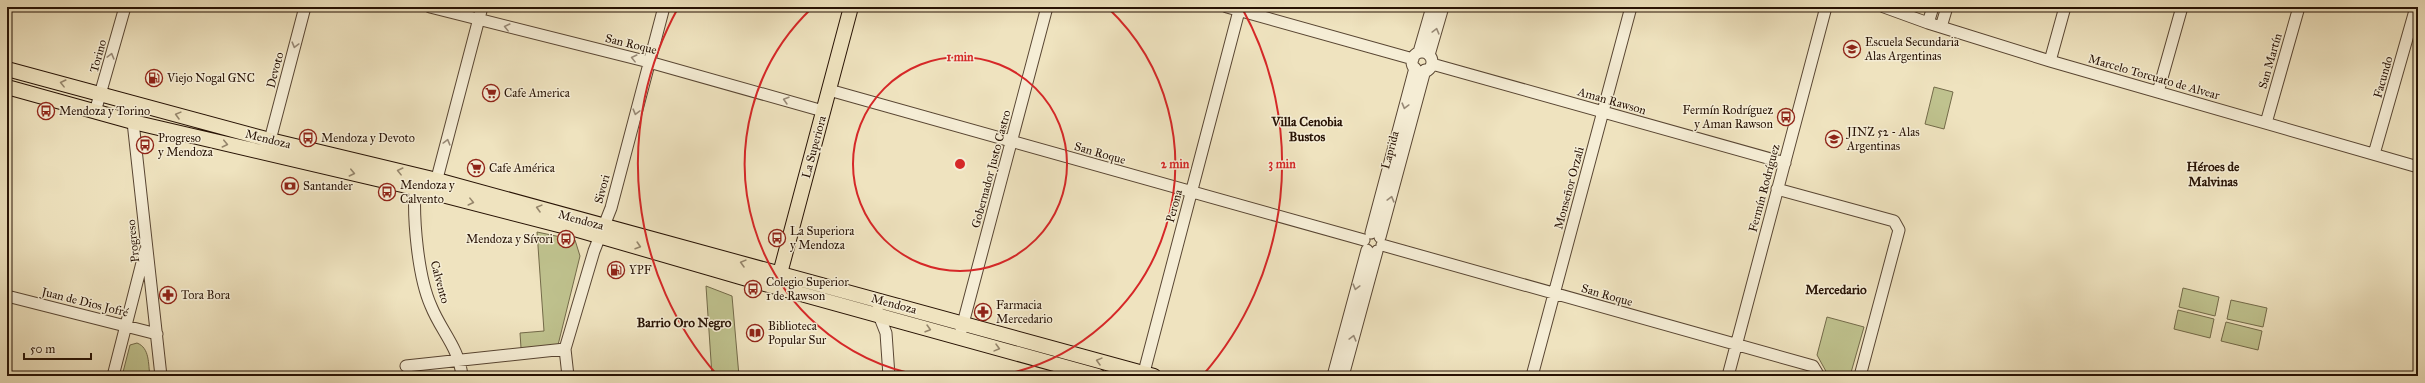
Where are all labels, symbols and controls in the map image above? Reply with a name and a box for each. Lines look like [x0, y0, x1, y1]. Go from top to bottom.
one-way arrow [504, 23, 511, 32]
one-way arrow [1431, 28, 1440, 35]
street label: San Roque [604, 31, 658, 58]
street label: San Martín [2255, 31, 2285, 90]
place label: Escuela Secundaria Alas Argentinas [1864, 35, 1960, 64]
street label: Torino [87, 38, 109, 74]
school or university icon: Escuela Secundaria Alas Argentinas [1842, 39, 1862, 59]
one-way arrow [291, 41, 300, 48]
text: 1 min [946, 50, 974, 64]
street label: Devoto [264, 51, 286, 89]
one-way arrow [106, 52, 115, 59]
street label: Marcelo Torcuato de Alvear [2087, 52, 2222, 103]
one-way arrow [630, 54, 637, 63]
street label: Facundo [2370, 55, 2396, 99]
fuel station icon: Viejo Nogal GNC [144, 68, 164, 88]
place label: Viejo Nogal GNC [166, 71, 255, 86]
one-way arrow [60, 80, 66, 88]
supermarket icon: Cafe America [481, 83, 501, 103]
street label: Aman Rawson [1575, 84, 1648, 118]
place label: Cafe America [504, 86, 571, 100]
one-way arrow [783, 96, 790, 105]
bus stop icon: Mendoza y Torino [36, 101, 56, 121]
one-way arrow [1401, 102, 1410, 109]
place label: Fermín Rodríguez y Aman Rawson [1683, 103, 1774, 131]
place label: Mendoza y Torino [59, 104, 150, 118]
bus stop icon: Fermín Rodríguez y Aman Rawson [1776, 107, 1796, 127]
street label: Gobernador Justo Castro [968, 108, 1014, 230]
one-way arrow [632, 109, 641, 116]
one-way arrow [175, 111, 182, 120]
street label: La Superiora [799, 113, 829, 180]
district label: Villa Cenobia Bustos [1270, 114, 1343, 145]
place label: JINZ 52 - Alas Argentinas [1845, 125, 1920, 154]
street label: Mendoza [244, 127, 293, 152]
bus stop icon: Mendoza y Devoto [298, 128, 318, 148]
street label: Laprida [1378, 129, 1402, 171]
school or university icon: JINZ 52 - Alas Argentinas [1824, 129, 1844, 149]
place label: Progreso y Mendoza [158, 131, 214, 159]
place label: Mendoza y Devoto [321, 131, 415, 145]
bus stop icon: Progreso y Mendoza [135, 135, 155, 155]
one-way arrow [222, 139, 229, 147]
one-way arrow [442, 139, 450, 145]
street label: San Roque [1072, 139, 1127, 168]
street label: Fermín Rodríguez [1746, 142, 1784, 234]
street label: Monseñor Orzali [1551, 145, 1587, 231]
centre of rings [953, 157, 967, 171]
text: 2 min [1161, 157, 1190, 171]
text: 3 min [1268, 157, 1296, 172]
supermarket icon: Cafe América [466, 158, 486, 178]
district label: Héroes de Malvinas [2187, 159, 2240, 190]
place label: Cafe América [489, 161, 556, 175]
one-way arrow [397, 167, 404, 176]
one-way arrow [349, 169, 355, 177]
street label: Sivori [591, 172, 613, 205]
bank icon: Santander [280, 176, 300, 196]
place label: Mendoza y Calvento [400, 178, 455, 206]
place label: Santander [303, 179, 353, 193]
bus stop icon: Mendoza y Calvento [377, 182, 397, 202]
street label: Perona [1163, 187, 1185, 224]
one-way arrow [1386, 196, 1394, 202]
one-way arrow [468, 198, 474, 206]
one-way arrow [536, 204, 543, 213]
street label: Mendoza [557, 207, 606, 233]
street label: Progreso [124, 219, 143, 263]
place label: La Superiora y Mendoza [790, 224, 855, 252]
bus stop icon: La Superiora y Mendoza [767, 228, 787, 248]
bus stop icon: Mendoza y Sívori [556, 229, 576, 249]
place label: Mendoza y Sívori [466, 232, 554, 246]
one-way arrow [634, 241, 641, 250]
street label: Calvento [428, 259, 452, 305]
one-way arrow [739, 259, 746, 267]
fuel station icon: YPF [606, 260, 626, 280]
place label: YPF [629, 263, 652, 277]
place label: Colegio Superior 1 de Rawson [766, 275, 849, 303]
bus stop icon: Colegio Superior 1 de Rawson [743, 279, 763, 299]
street label: San Roque [1579, 281, 1634, 310]
district label: Mercedario [1805, 282, 1867, 298]
street label: Juan de Dios Jofré [38, 284, 130, 320]
one-way arrow [1353, 284, 1361, 291]
pharmacy icon: Tora Bora [158, 285, 178, 305]
place label: Tora Bora [181, 288, 231, 302]
street label: Mendoza [870, 291, 919, 317]
place label: Farmacia Mercedario [996, 298, 1053, 326]
pharmacy icon: Farmacia Mercedario [973, 302, 993, 322]
district label: Barrio Oro Negro [637, 315, 732, 331]
place label: Biblioteca Popular Sur [768, 319, 827, 347]
library icon: Biblioteca Popular Sur [745, 323, 765, 343]
one-way arrow [925, 324, 932, 333]
scale bar [24, 335, 91, 361]
one-way arrow [1348, 335, 1357, 342]
text: 50 m [30, 342, 55, 356]
one-way arrow [993, 343, 1000, 352]
one-way arrow [1095, 357, 1102, 365]

